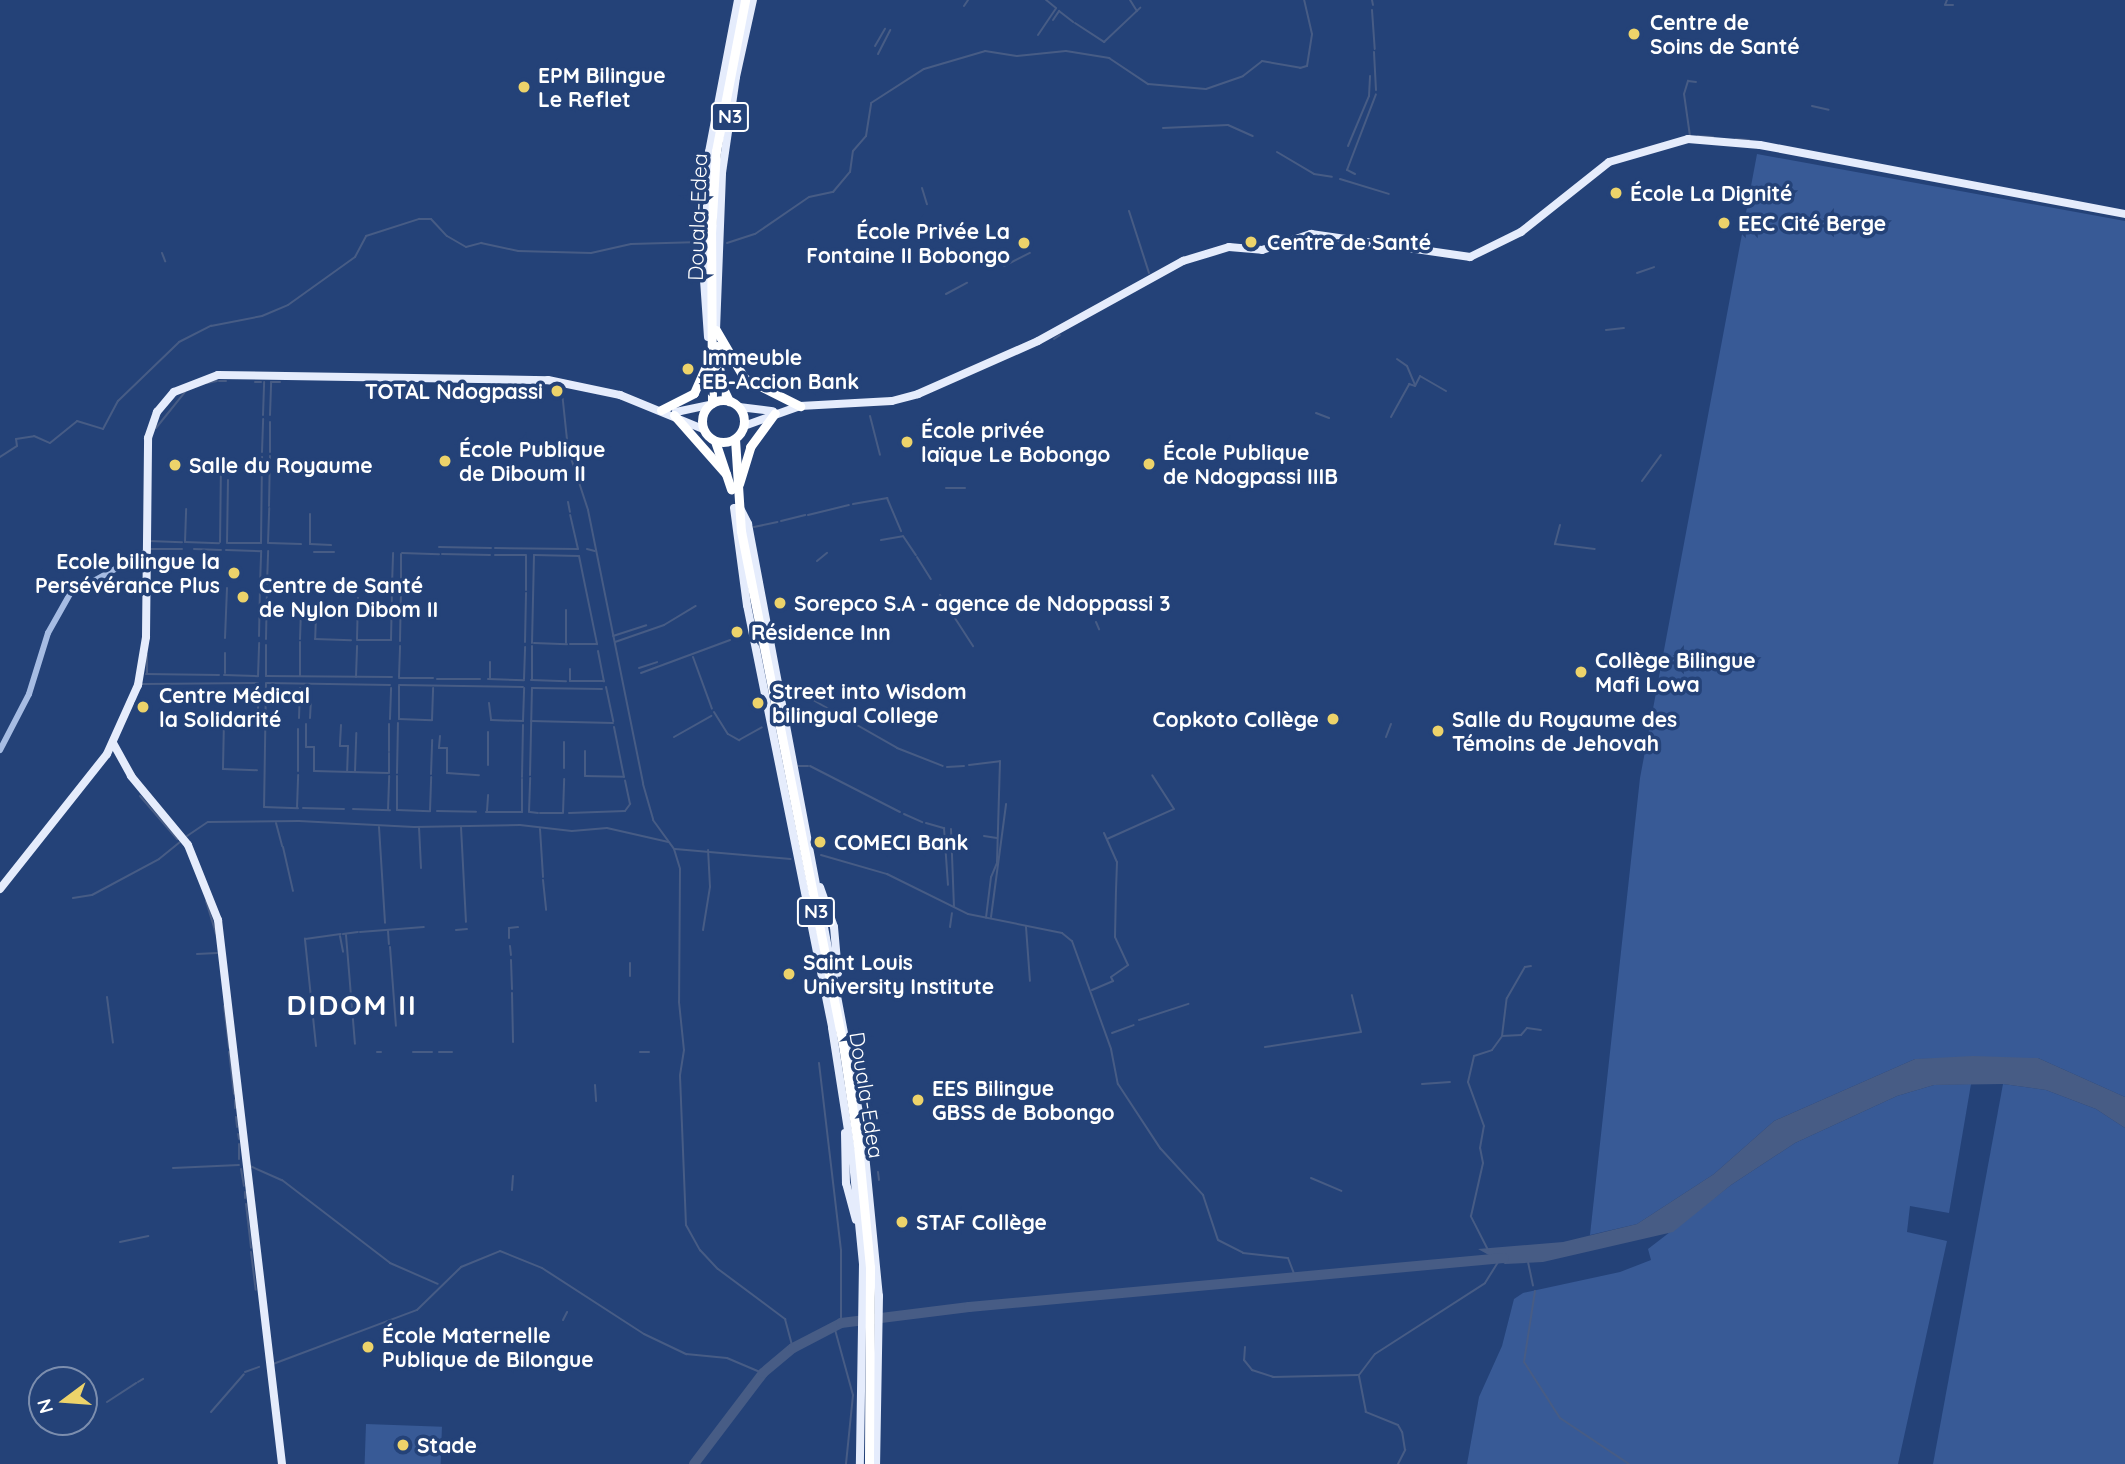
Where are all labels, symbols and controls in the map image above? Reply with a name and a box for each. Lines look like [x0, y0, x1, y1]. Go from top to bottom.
place label: Centre de Soins de Santé [1650, 9, 1800, 59]
marker: Centre de Soins de Santé [1624, 24, 1644, 44]
place label: EPM Bilingue Le Reflet [538, 62, 666, 112]
marker: EPM Bilingue Le Reflet [516, 79, 532, 95]
road number: N3 [711, 102, 749, 132]
street label: Douala-Edea [682, 153, 712, 281]
place label: École La Dignité [1630, 180, 1792, 206]
marker: École La Dignité [1608, 185, 1624, 201]
place label: EEC Cité Berge [1738, 210, 1886, 236]
marker: EEC Cité Berge [1716, 215, 1732, 231]
place label: École Privée La Fontaine II Bobongo [806, 218, 1010, 268]
place label: Centre de Santé [1267, 229, 1431, 255]
marker: Centre de Santé [1241, 232, 1261, 252]
marker: École Privée La Fontaine II Bobongo [1016, 235, 1032, 251]
place label: Immeuble EB-Accion Bank [702, 344, 859, 394]
marker: Immeuble EB-Accion Bank [680, 361, 696, 377]
place label: TOTAL Ndogpassi [365, 378, 543, 404]
marker: TOTAL Ndogpassi [549, 383, 565, 399]
place label: École privée laïque Le Bobongo [921, 417, 1110, 467]
marker: École privée laïque Le Bobongo [899, 434, 915, 450]
place label: École Publique de Diboum II [459, 436, 605, 486]
place label: École Publique de Ndogpassi IIIB [1163, 439, 1338, 489]
place label: Salle du Royaume [189, 452, 373, 478]
marker: École Publique de Diboum II [437, 453, 453, 469]
marker: École Publique de Ndogpassi IIIB [1141, 456, 1157, 472]
marker: Salle du Royaume [167, 457, 183, 473]
place label: Ecole bilingue la Persévérance Plus [35, 548, 220, 598]
marker: Ecole bilingue la Persévérance Plus [226, 565, 242, 581]
place label: Centre de Santé de Nylon Dibom II [259, 572, 438, 622]
marker: Centre de Santé de Nylon Dibom II [233, 587, 253, 607]
place label: Sorepco S.A - agence de Ndoppassi 3 [794, 590, 1170, 616]
marker: Sorepco S.A - agence de Ndoppassi 3 [772, 595, 788, 611]
place label: Résidence Inn [751, 619, 891, 645]
marker: Résidence Inn [729, 624, 745, 640]
place label: Collège Bilingue Mafi Lowa [1595, 647, 1756, 697]
marker: Collège Bilingue Mafi Lowa [1573, 664, 1589, 680]
place label: Street into Wisdom bilingual College [772, 678, 967, 728]
place label: Centre Médical la Solidarité [159, 682, 310, 732]
marker: Street into Wisdom bilingual College [750, 695, 766, 711]
marker: Centre Médical la Solidarité [133, 697, 153, 717]
place label: Copkoto Collège [1152, 706, 1319, 732]
place label: Salle du Royaume des Témoins de Jehovah [1452, 706, 1677, 756]
marker: Copkoto Collège [1325, 711, 1341, 727]
marker: Salle du Royaume des Témoins de Jehovah [1430, 723, 1446, 739]
place label: COMECI Bank [834, 829, 969, 855]
marker: COMECI Bank [812, 834, 828, 850]
road number: N3 [797, 896, 835, 928]
place label: Saint Louis University Institute [803, 949, 994, 999]
marker: Saint Louis University Institute [781, 966, 797, 982]
district label: DIDOM II [287, 988, 417, 1022]
street label: Douala-Edea [845, 1030, 889, 1160]
place label: EES Bilingue GBSS de Bobongo [932, 1075, 1115, 1125]
marker: EES Bilingue GBSS de Bobongo [910, 1092, 926, 1108]
place label: STAF Collège [916, 1209, 1047, 1235]
marker: STAF Collège [894, 1214, 910, 1230]
place label: École Maternelle Publique de Bilongue [382, 1322, 594, 1372]
marker: École Maternelle Publique de Bilongue [360, 1339, 376, 1355]
north arrow [28, 1366, 98, 1436]
text: N [31, 1396, 58, 1416]
place label: Stade [417, 1432, 477, 1458]
marker: Stade [395, 1437, 411, 1453]

